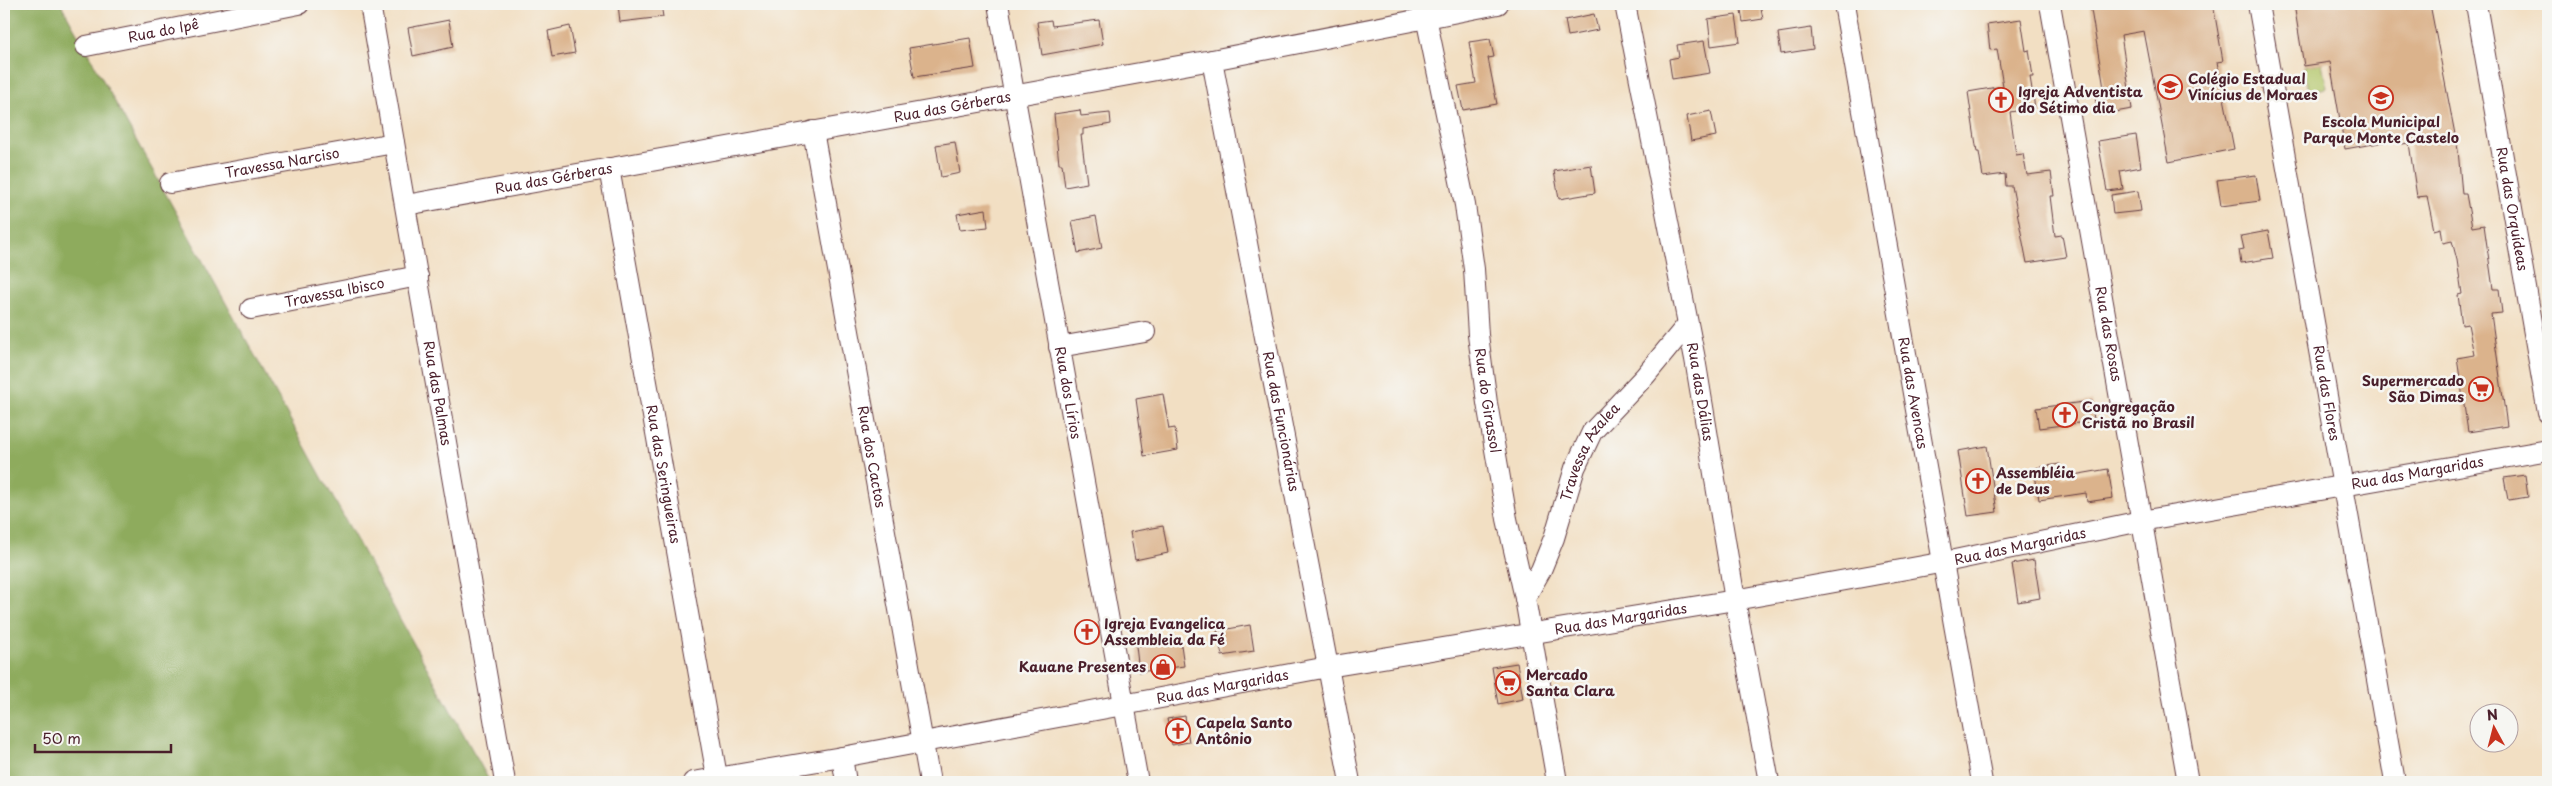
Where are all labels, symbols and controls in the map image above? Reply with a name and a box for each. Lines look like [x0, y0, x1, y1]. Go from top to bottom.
street label: Rua do Ipê [126, 13, 201, 47]
place label: Colégio Estadual Vinícius de Moraes [2188, 68, 2318, 105]
school or university icon: Colégio Estadual Vinícius de Moraes [2157, 74, 2183, 100]
place label: Igreja Adventista do Sétimo dia [2018, 81, 2143, 118]
street label: Rua das Gérberas [892, 85, 1012, 127]
school or university icon: Escola Municipal Parque Monte Castelo [2368, 85, 2394, 111]
church icon: Igreja Adventista do Sétimo dia [1988, 87, 2014, 113]
place label: Escola Municipal Parque Monte Castelo [2303, 111, 2459, 148]
street label: Travessa Narciso [223, 142, 341, 183]
street label: Rua das Orquídeas [2491, 145, 2534, 272]
street label: Rua das Gérberas [493, 157, 614, 199]
street label: Travessa Ibisco [283, 272, 386, 312]
street label: Rua das Rosas [2090, 284, 2128, 383]
street label: Rua das Avencas [1893, 335, 1934, 450]
street label: Rua das Palmas [419, 339, 457, 447]
street label: Rua das Dálias [1682, 341, 1719, 443]
street label: Rua das Flores [2308, 343, 2346, 442]
street label: Rua dos Lírios [1050, 345, 1087, 441]
street label: Rua do Girassol [1470, 347, 1506, 455]
street label: Rua das Funcionárias [1258, 350, 1305, 493]
place label: Supermercado São Dimas [2362, 370, 2464, 407]
supermarket icon: Supermercado São Dimas [2468, 376, 2494, 402]
place label: Congregação Cristã no Brasil [2082, 396, 2195, 433]
street label: Travessa Azalea [1555, 398, 1625, 504]
church icon: Congregação Cristã no Brasil [2052, 402, 2078, 428]
street label: Rua das Seringueiras [641, 403, 686, 545]
street label: Rua dos Cactos [853, 404, 892, 509]
street label: Rua das Margaridas [2349, 450, 2485, 494]
place label: Assembléia de Deus [1995, 462, 2075, 499]
church icon: Assembléia de Deus [1965, 468, 1991, 494]
street label: Rua das Margaridas [1952, 522, 2088, 570]
street label: Rua das Margaridas [1553, 597, 1688, 640]
place label: Igreja Evangelica Assembleia da Fé [1103, 613, 1225, 650]
church icon: Igreja Evangelica Assembleia da Fé [1074, 619, 1100, 645]
shop icon: Kauane Presentes [1150, 654, 1176, 680]
place label: Kauane Presentes [1019, 656, 1146, 677]
street label: Rua das Margaridas [1155, 664, 1290, 709]
place label: Mercado Santa Clara [1526, 664, 1615, 701]
supermarket icon: Mercado Santa Clara [1495, 670, 1521, 696]
north arrow [2470, 704, 2520, 754]
text: N [2486, 704, 2499, 726]
place label: Capela Santo Antônio [1196, 712, 1292, 749]
church icon: Capela Santo Antônio [1165, 718, 1191, 744]
scale bar [35, 721, 171, 753]
text: 50 m [42, 726, 81, 749]

